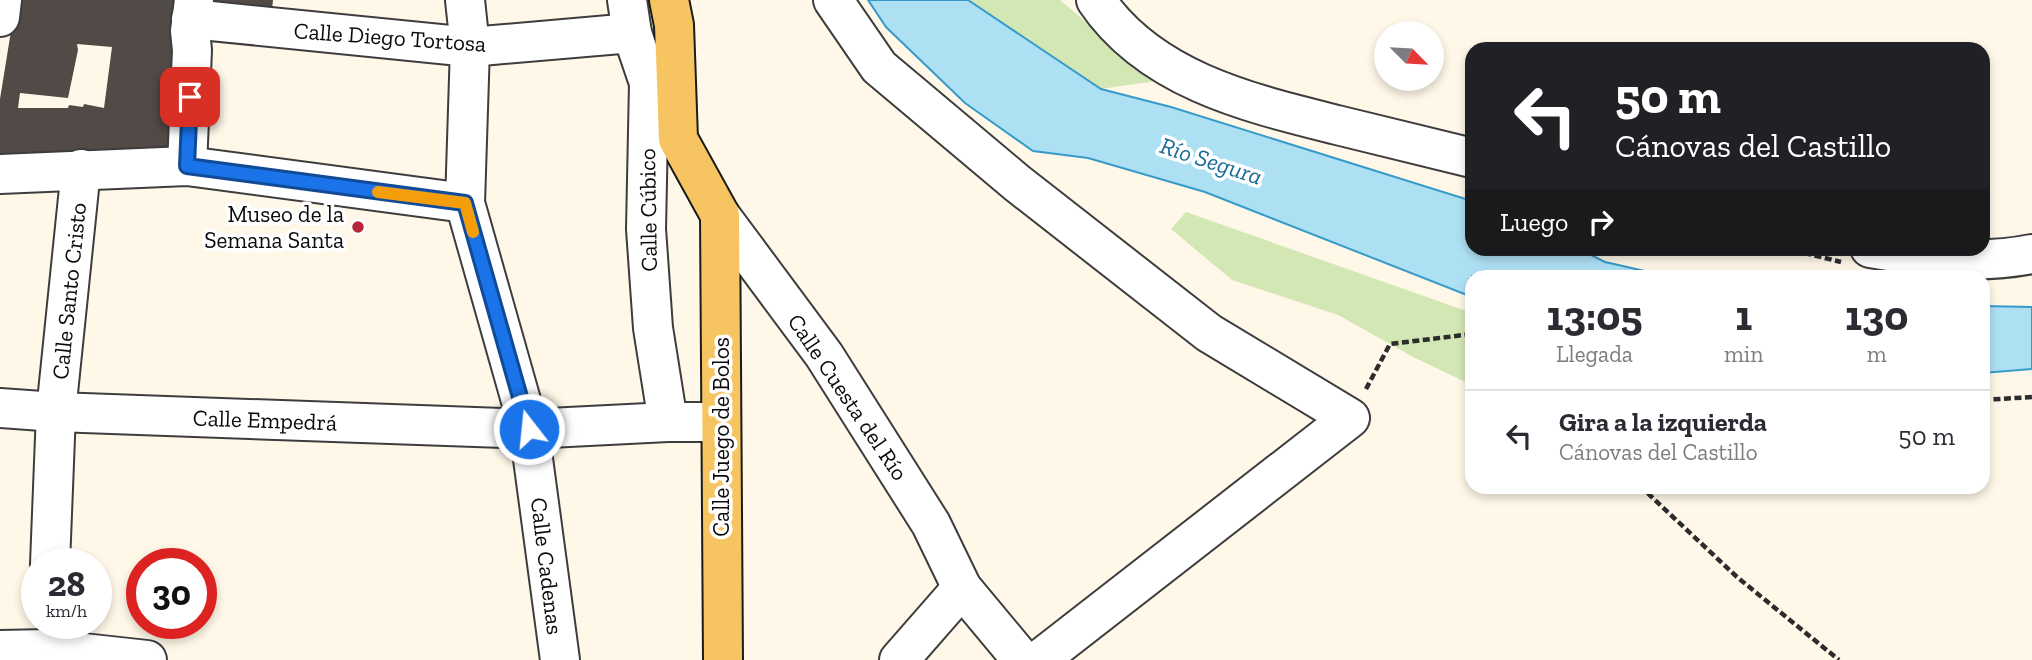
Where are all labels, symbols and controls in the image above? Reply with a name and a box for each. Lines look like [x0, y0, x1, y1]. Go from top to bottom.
street label: Calle Diego Tortosa [293, 16, 487, 58]
north arrow [1374, 21, 1444, 91]
map controls [1374, 21, 1444, 91]
pin [160, 67, 220, 127]
text: 50 m [1615, 67, 1721, 126]
icon: left [1500, 70, 1591, 161]
icon: arrive [171, 78, 209, 116]
text: Cánovas del Castillo [1615, 127, 1891, 165]
water label: Río Segura [1157, 130, 1266, 191]
street label: Calle Cúbico [633, 148, 663, 272]
place label: Museo de la Semana Santa [204, 200, 344, 254]
street label: Calle Santo Cristo [46, 201, 92, 381]
icon: right [1582, 203, 1620, 241]
text: Luego [1500, 206, 1568, 238]
marker: Museo de la Semana Santa [350, 219, 366, 235]
text: 13:05 [1547, 290, 1642, 341]
text: 1 [1735, 290, 1752, 341]
text: 130 [1845, 290, 1908, 341]
street label: Calle Cuesta del Río [782, 308, 914, 486]
street label: Calle Juego de Bolos [707, 337, 735, 537]
text: Llegada [1556, 340, 1633, 368]
text: min [1724, 340, 1763, 368]
text: m [1867, 340, 1887, 368]
position arrow [492, 392, 566, 466]
street label: Calle Empedrá [192, 403, 338, 437]
text: Gira a la izquierda [1559, 406, 1767, 438]
icon: left [1500, 417, 1538, 455]
text: 50 m [1898, 420, 1955, 452]
text: Cánovas del Castillo [1559, 438, 1758, 466]
street label: Calle Cadenas [525, 496, 569, 636]
speed limit sign: 30 [126, 548, 217, 639]
text: 28 [48, 563, 85, 605]
text: km/h [46, 600, 87, 622]

